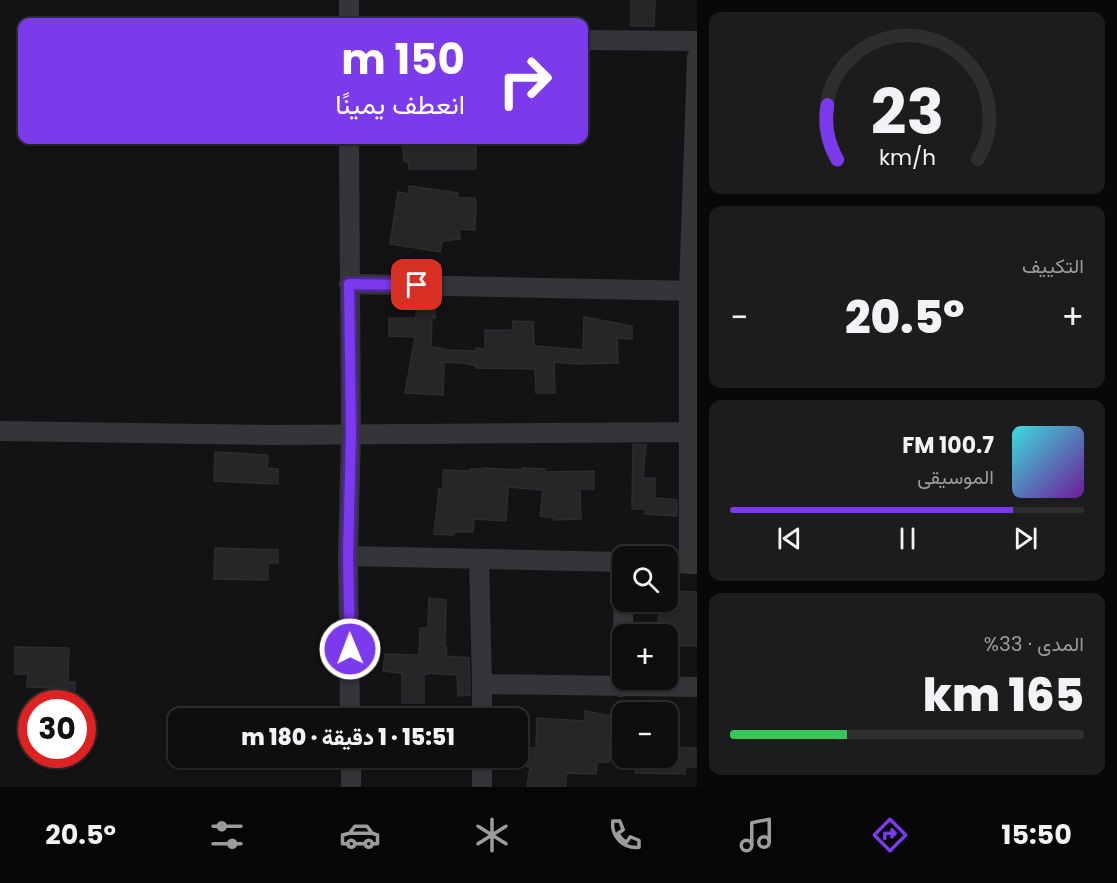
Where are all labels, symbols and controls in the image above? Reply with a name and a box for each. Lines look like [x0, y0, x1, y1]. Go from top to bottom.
text: 150 m [341, 30, 465, 89]
icon: right [486, 42, 564, 120]
text: 23 [870, 68, 944, 156]
text: انعطف يمينًا [335, 86, 465, 123]
text: km/h [878, 142, 936, 173]
text: التكييف [1022, 252, 1084, 280]
pin [391, 259, 442, 310]
icon: arrive [400, 268, 433, 301]
text: 20.5° [845, 286, 965, 349]
text: − [730, 294, 748, 341]
text: + [1061, 294, 1084, 341]
text: 100.7 FM [902, 430, 994, 461]
text: الموسيقى [917, 463, 994, 491]
icon: previous [773, 522, 806, 555]
icon: pause [891, 522, 924, 555]
icon: next [1009, 522, 1042, 555]
map controls [612, 546, 678, 768]
button: search [612, 546, 678, 612]
position arrow [318, 617, 382, 681]
button: + [612, 624, 678, 690]
text: المدى · 33% [984, 630, 1084, 658]
text: 165 km [923, 664, 1084, 727]
speed limit sign: 30 [18, 690, 96, 768]
button: − [612, 702, 678, 768]
text: 15:51 · 1 دقيقة · 180 m [241, 722, 455, 753]
icon: filters [206, 814, 248, 856]
icon: car [339, 814, 381, 856]
icon: climate [471, 814, 513, 856]
icon: phone [604, 814, 646, 856]
icon: music [736, 814, 778, 856]
icon: directions [869, 814, 911, 856]
text: 20.5° [45, 816, 116, 853]
text: 15:50 [1001, 816, 1072, 853]

